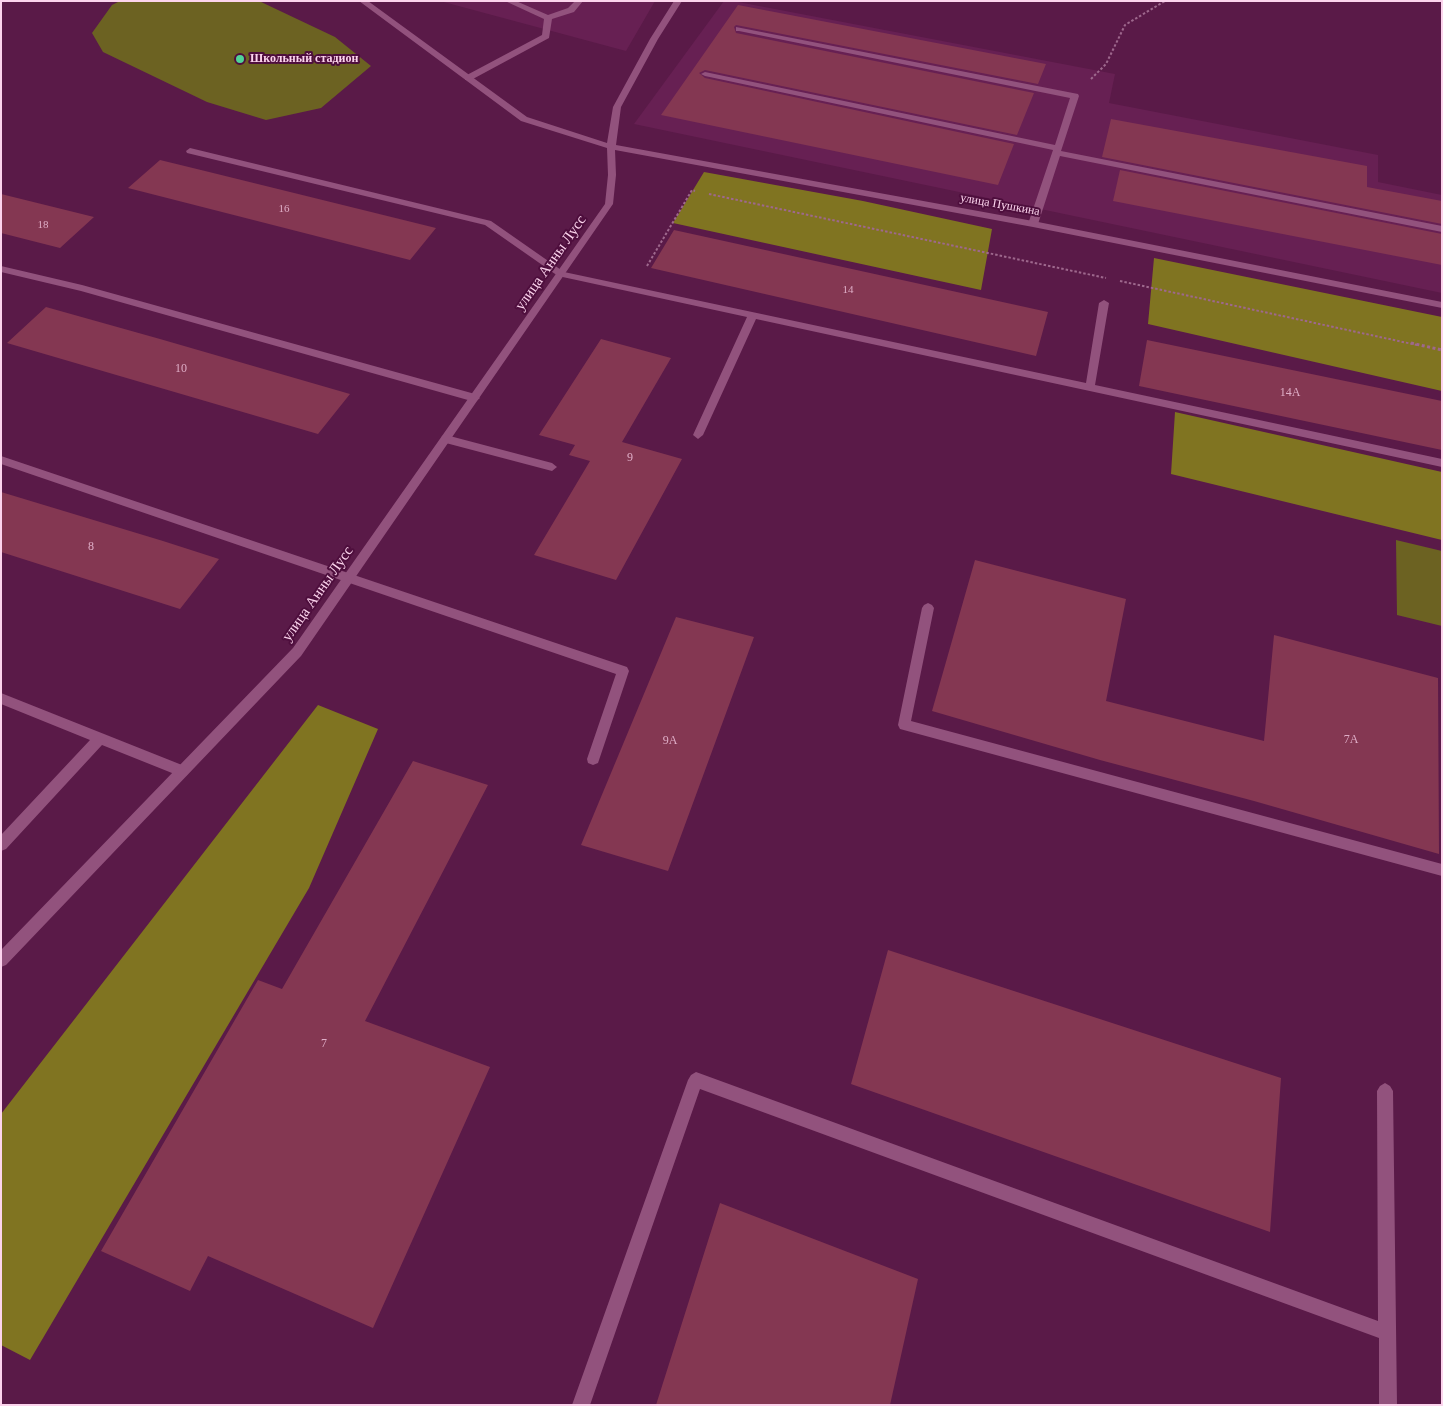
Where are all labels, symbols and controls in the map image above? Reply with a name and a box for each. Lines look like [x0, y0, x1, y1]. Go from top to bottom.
place label: Школьный стадион [250, 52, 358, 66]
marker: Школьный стадион [234, 53, 246, 65]
street label: улица Пушкина [959, 191, 1041, 219]
house number: 16 [278, 202, 290, 216]
street label: улица Анны Лусс [511, 212, 591, 314]
house number: 18 [38, 218, 48, 232]
house number: 14 [842, 283, 854, 297]
house number: 10 [175, 362, 187, 376]
house number: 14А [1280, 386, 1300, 400]
house number: 9 [627, 451, 633, 465]
house number: 8 [88, 540, 94, 554]
street label: улица Анны Лусс [278, 543, 358, 645]
house number: 7А [1344, 733, 1358, 747]
house number: 9А [663, 734, 677, 748]
house number: 7 [321, 1037, 327, 1051]

